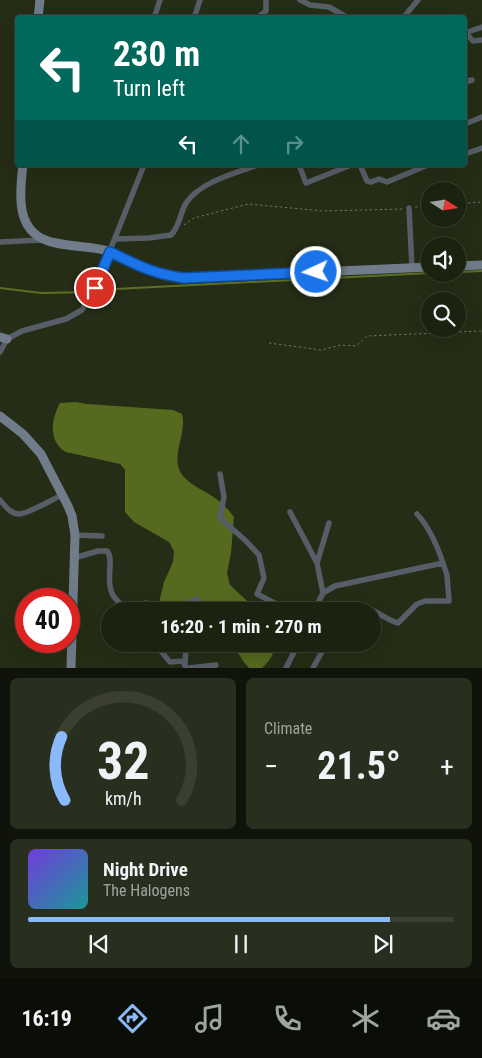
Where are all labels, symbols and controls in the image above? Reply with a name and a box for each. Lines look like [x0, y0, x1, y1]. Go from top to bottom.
text: 230 m [113, 34, 200, 75]
icon: left [30, 35, 95, 100]
text: Turn left [113, 76, 185, 101]
icon: left [174, 130, 202, 158]
icon: ahead [227, 130, 255, 158]
icon: right [280, 130, 308, 158]
north arrow [421, 182, 466, 228]
map controls [421, 182, 466, 337]
button: sound [421, 237, 466, 282]
position arrow [289, 245, 341, 297]
pin [74, 267, 116, 309]
icon: arrive [81, 274, 109, 302]
button: search [421, 292, 466, 337]
speed limit sign: 40 [15, 588, 80, 653]
text: 16:20 · 1 min · 270 m [160, 615, 322, 638]
text: Climate [264, 719, 312, 738]
text: 32 [97, 731, 149, 792]
text: 21.5° [317, 744, 401, 788]
text: − [264, 750, 278, 783]
text: + [440, 750, 454, 783]
text: km/h [105, 788, 141, 809]
text: Night Drive [103, 858, 188, 881]
text: The Halogens [103, 881, 190, 900]
icon: previous [85, 930, 113, 958]
icon: pause [227, 930, 255, 958]
icon: next [369, 930, 397, 958]
icon: directions [115, 1001, 150, 1036]
icon: music [192, 1001, 227, 1036]
icon: phone [270, 1001, 305, 1036]
icon: climate [348, 1001, 383, 1036]
icon: car [426, 1001, 461, 1036]
text: 16:19 [21, 1006, 72, 1031]

